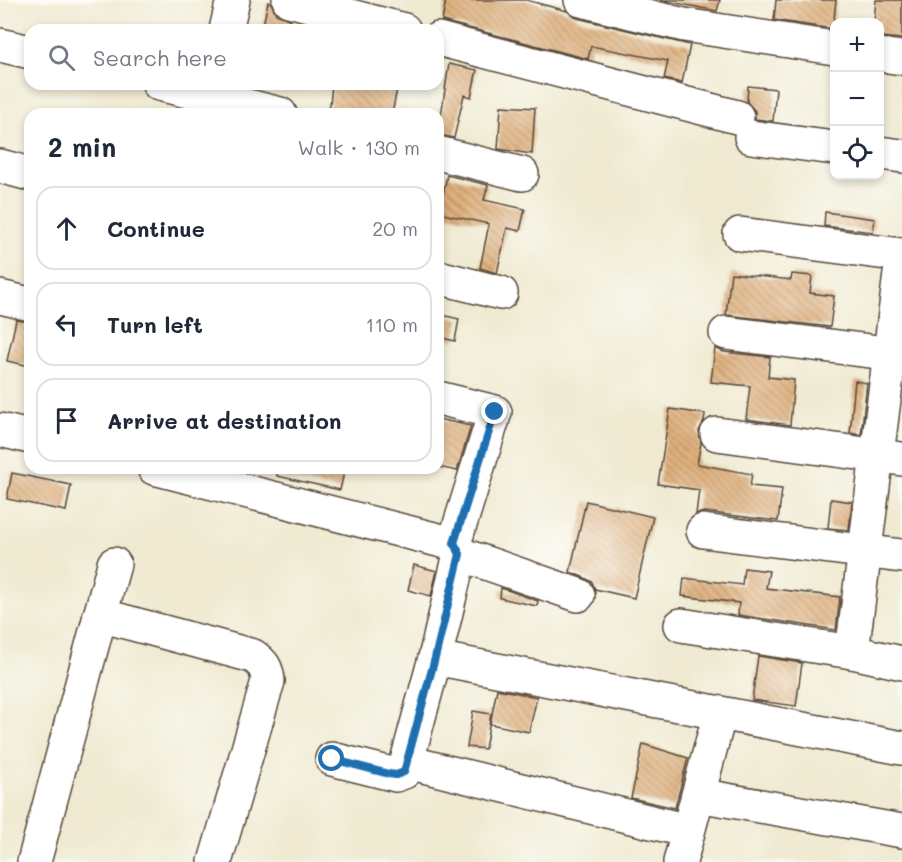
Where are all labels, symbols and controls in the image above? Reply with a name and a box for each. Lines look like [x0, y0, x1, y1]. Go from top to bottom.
map controls [830, 18, 884, 180]
button: + [830, 18, 884, 72]
search box [24, 24, 444, 90]
icon: search [45, 41, 78, 74]
text: Search here [93, 43, 227, 72]
button: − [830, 72, 884, 126]
button: locate [830, 126, 884, 180]
text: 2 min [48, 130, 116, 164]
text: Walk · 130 m [297, 134, 420, 160]
icon: ahead [50, 212, 83, 245]
text: Continue [107, 214, 205, 243]
text: 20 m [372, 215, 418, 241]
icon: left [50, 308, 83, 341]
text: Turn left [107, 310, 203, 339]
text: 110 m [365, 311, 418, 337]
route end [481, 398, 507, 424]
icon: arrive [50, 404, 83, 437]
text: Arrive at destination [107, 406, 342, 435]
route start [318, 745, 344, 771]

